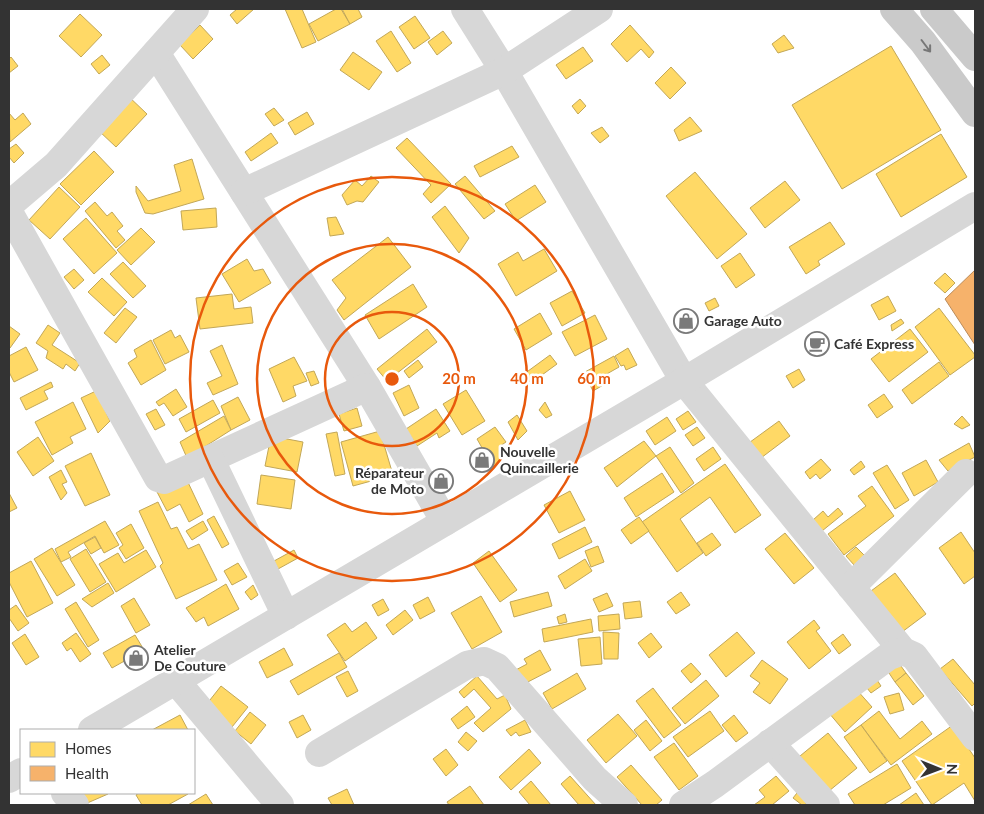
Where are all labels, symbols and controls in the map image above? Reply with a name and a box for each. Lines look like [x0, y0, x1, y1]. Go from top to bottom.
one-way arrow [921, 39, 931, 53]
shop icon: Garage Auto [673, 308, 699, 334]
place label: Garage Auto [704, 312, 782, 329]
cafe icon: Café Express [804, 331, 830, 357]
place label: Café Express [834, 335, 914, 352]
text: 20 m [442, 369, 476, 387]
text: 40 m [510, 369, 544, 387]
text: 60 m [577, 369, 611, 387]
centre of rings [383, 370, 401, 388]
place label: Nouvelle Quincaillerie [500, 443, 579, 476]
shop icon: Nouvelle Quincaillerie [469, 447, 495, 473]
place label: Réparateur de Moto [355, 464, 425, 497]
shop icon: Réparateur de Moto [428, 468, 454, 494]
place label: Atelier De Couture [153, 641, 227, 674]
shop icon: Atelier De Couture [123, 645, 149, 671]
legend [20, 729, 195, 794]
text: Homes [65, 739, 111, 757]
north arrow [914, 744, 964, 794]
text: Health [65, 764, 109, 782]
text: N [944, 764, 961, 775]

